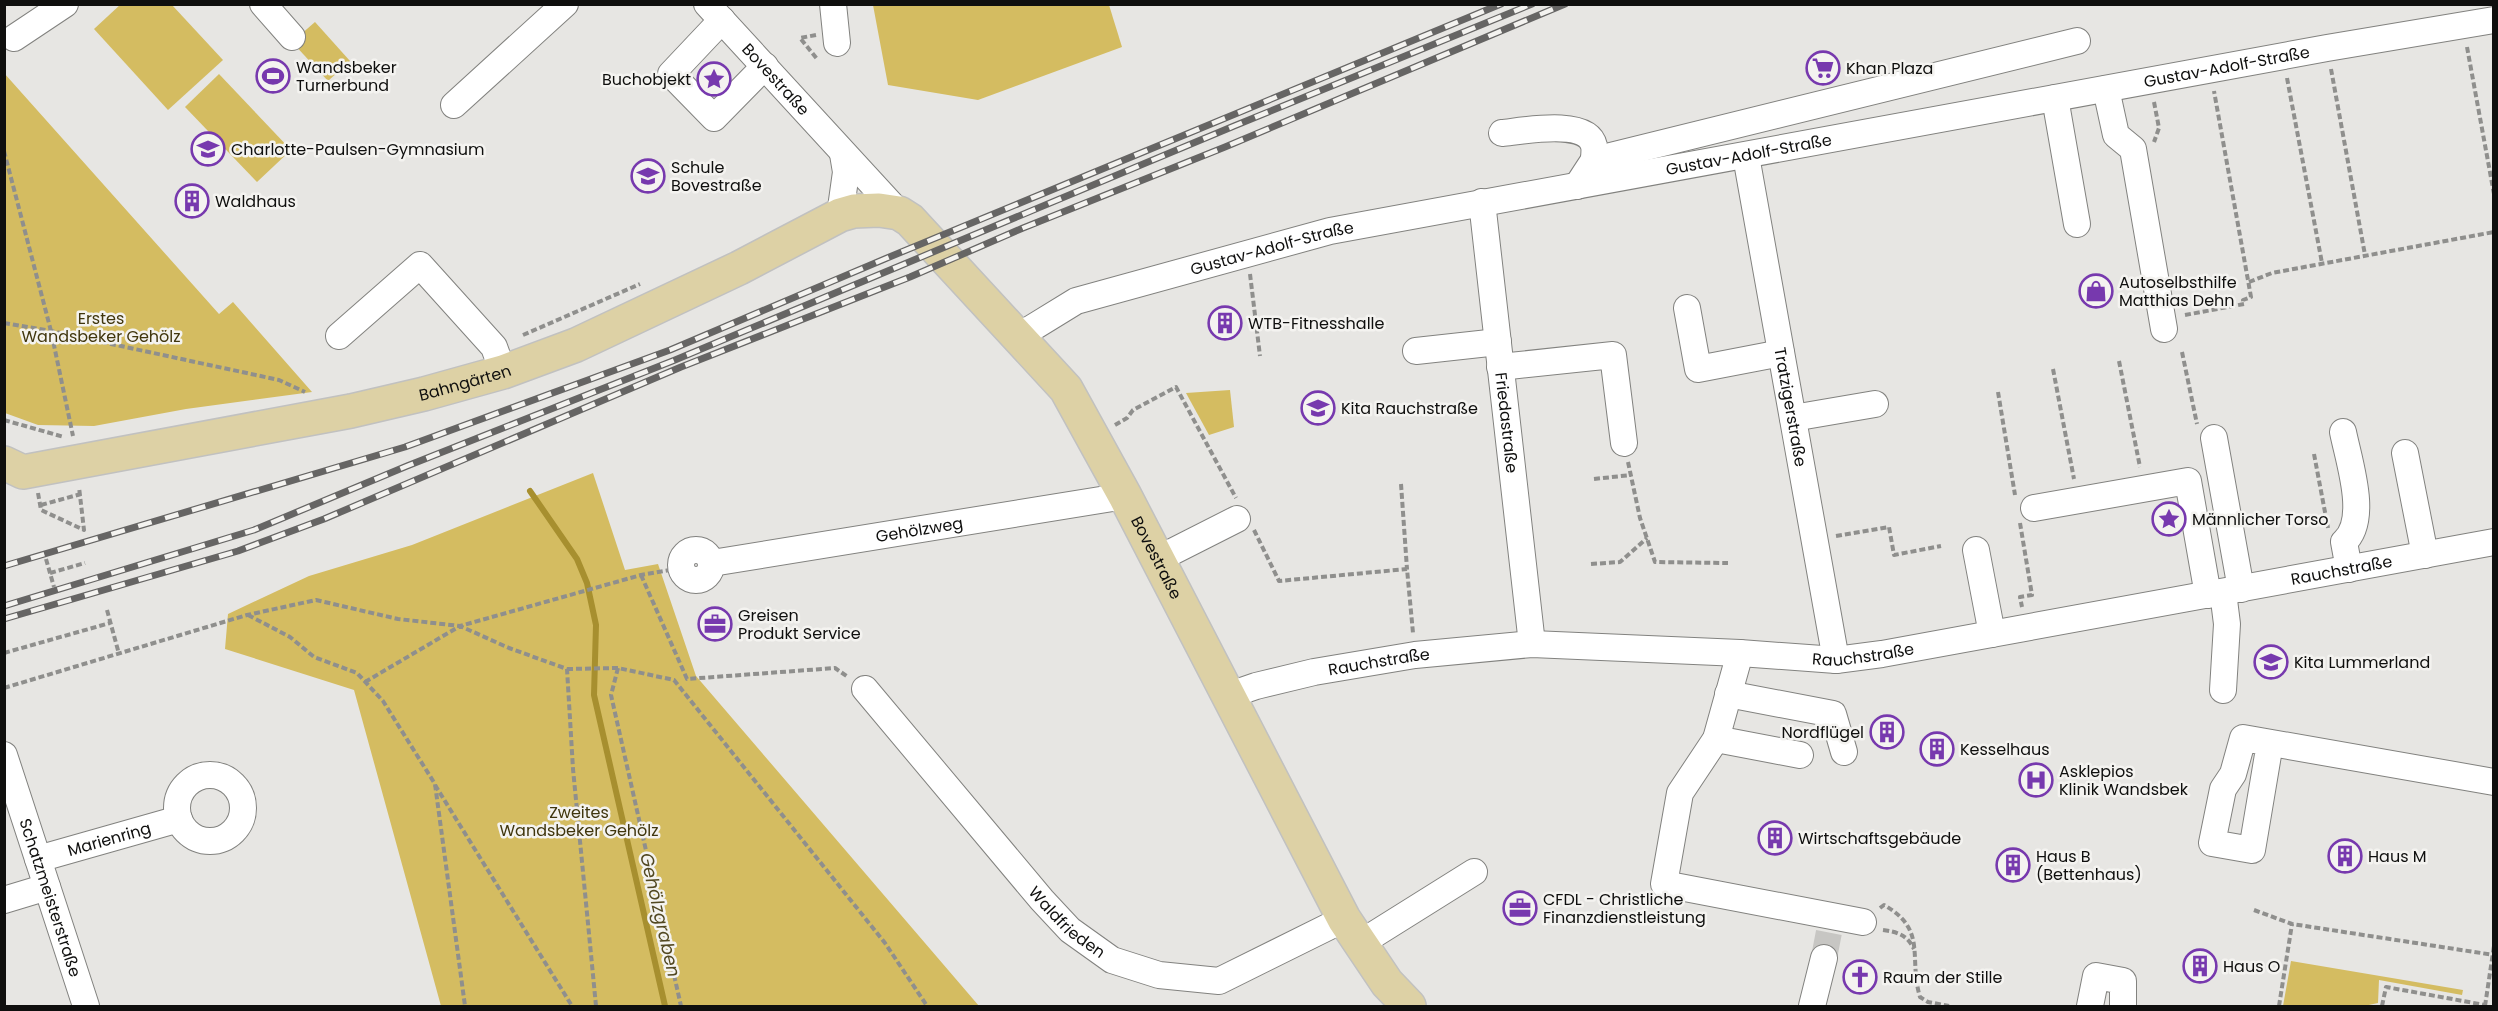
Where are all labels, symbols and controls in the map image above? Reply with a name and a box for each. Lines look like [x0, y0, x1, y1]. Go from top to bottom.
street label: Bovestraße [736, 38, 815, 121]
street label: Gustav-Adolf-Straße [2142, 40, 2312, 93]
supermarket icon: Khan Plaza [1805, 50, 1841, 86]
place label: Wandsbeker Turnerbund [296, 56, 397, 97]
place label: Khan Plaza [1846, 57, 1933, 80]
sports icon: Wandsbeker Turnerbund [255, 58, 291, 94]
place icon: Buchobjekt [696, 61, 732, 97]
place label: Buchobjekt [602, 68, 691, 91]
street label: Gustav-Adolf-Straße [1664, 128, 1834, 181]
school or university icon: Charlotte-Paulsen-Gymnasium [190, 131, 226, 167]
place label: Charlotte-Paulsen-Gymnasium [231, 138, 485, 161]
place label: Schule Bovestraße [671, 156, 762, 197]
school or university icon: Schule Bovestraße [630, 158, 666, 194]
building icon: Waldhaus [174, 183, 210, 219]
place label: Waldhaus [215, 190, 296, 213]
street label: Gustav-Adolf-Straße [1188, 216, 1356, 281]
place label: Autoselbsthilfe Matthias Dehn [2119, 271, 2237, 312]
shop icon: Autoselbsthilfe Matthias Dehn [2078, 273, 2114, 309]
building icon: WTB-Fitnesshalle [1207, 305, 1243, 341]
park label: Erstes Wandsbeker Gehölz [21, 307, 181, 348]
place label: WTB-Fitnesshalle [1248, 312, 1385, 335]
street label: Tratzigerstraße [1768, 346, 1812, 469]
street label: Bahngärten [417, 359, 514, 407]
street label: Friedastraße [1489, 371, 1524, 474]
school or university icon: Kita Rauchstraße [1300, 390, 1336, 426]
place label: Kita Rauchstraße [1341, 397, 1478, 420]
place icon: Männlicher Torso [2151, 501, 2187, 537]
place label: Männlicher Torso [2192, 508, 2329, 531]
street label: Gehölzweg [874, 511, 965, 548]
street label: Bovestraße [1125, 512, 1187, 603]
street label: Rauchstraße [2289, 550, 2394, 591]
place label: Greisen Produkt Service [738, 604, 861, 645]
office icon: Greisen Produkt Service [697, 606, 733, 642]
street label: Rauchstraße [1811, 637, 1916, 672]
street label: Rauchstraße [1326, 643, 1431, 681]
school or university icon: Kita Lummerland [2253, 644, 2289, 680]
place label: Kita Lummerland [2294, 651, 2430, 674]
building icon: Nordflügel [1869, 714, 1905, 750]
place label: Nordflügel [1782, 721, 1864, 744]
building icon: Kesselhaus [1919, 731, 1955, 767]
place label: Kesselhaus [1960, 738, 2050, 761]
place label: Asklepios Klinik Wandsbek [2059, 760, 2189, 801]
hospital icon: Asklepios Klinik Wandsbek [2018, 762, 2054, 798]
park label: Zweites Wandsbeker Gehölz [499, 801, 659, 842]
street label: Schatzmeisterstraße [13, 815, 87, 980]
street label: Marienring [65, 817, 154, 862]
building icon: Wirtschaftsgebäude [1757, 820, 1793, 856]
place label: Wirtschaftsgebäude [1798, 827, 1961, 850]
building icon: Haus M [2327, 838, 2363, 874]
place label: Haus B (Bettenhaus) [2036, 845, 2142, 886]
place label: Haus M [2368, 845, 2427, 868]
building icon: Haus B (Bettenhaus) [1995, 847, 2031, 883]
water label: Gehölzgraben [634, 850, 687, 979]
street label: Waldfrieden [1023, 881, 1110, 964]
place label: CFDL - Christliche Finanzdienstleistung [1543, 888, 1706, 929]
office icon: CFDL - Christliche Finanzdienstleistung [1502, 890, 1538, 926]
building icon: Haus O [2182, 948, 2218, 984]
place label: Haus O [2223, 955, 2280, 978]
church icon: Raum der Stille [1842, 959, 1878, 995]
place label: Raum der Stille [1883, 966, 2003, 989]

